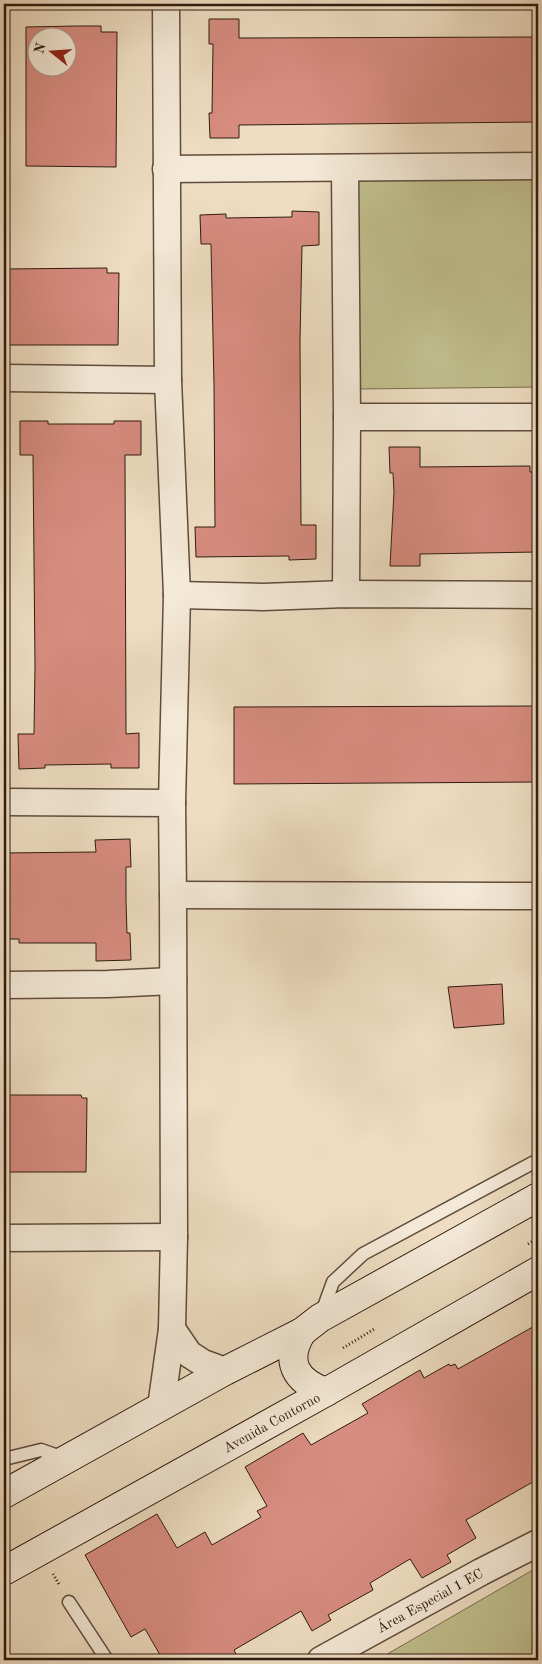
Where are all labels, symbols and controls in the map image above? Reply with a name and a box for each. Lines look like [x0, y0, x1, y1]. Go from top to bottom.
north arrow [28, 28, 78, 78]
text: N [32, 41, 49, 56]
street label: Avenida Contorno [221, 1391, 323, 1456]
street label: Área Especial 1 EC [373, 1566, 486, 1636]

